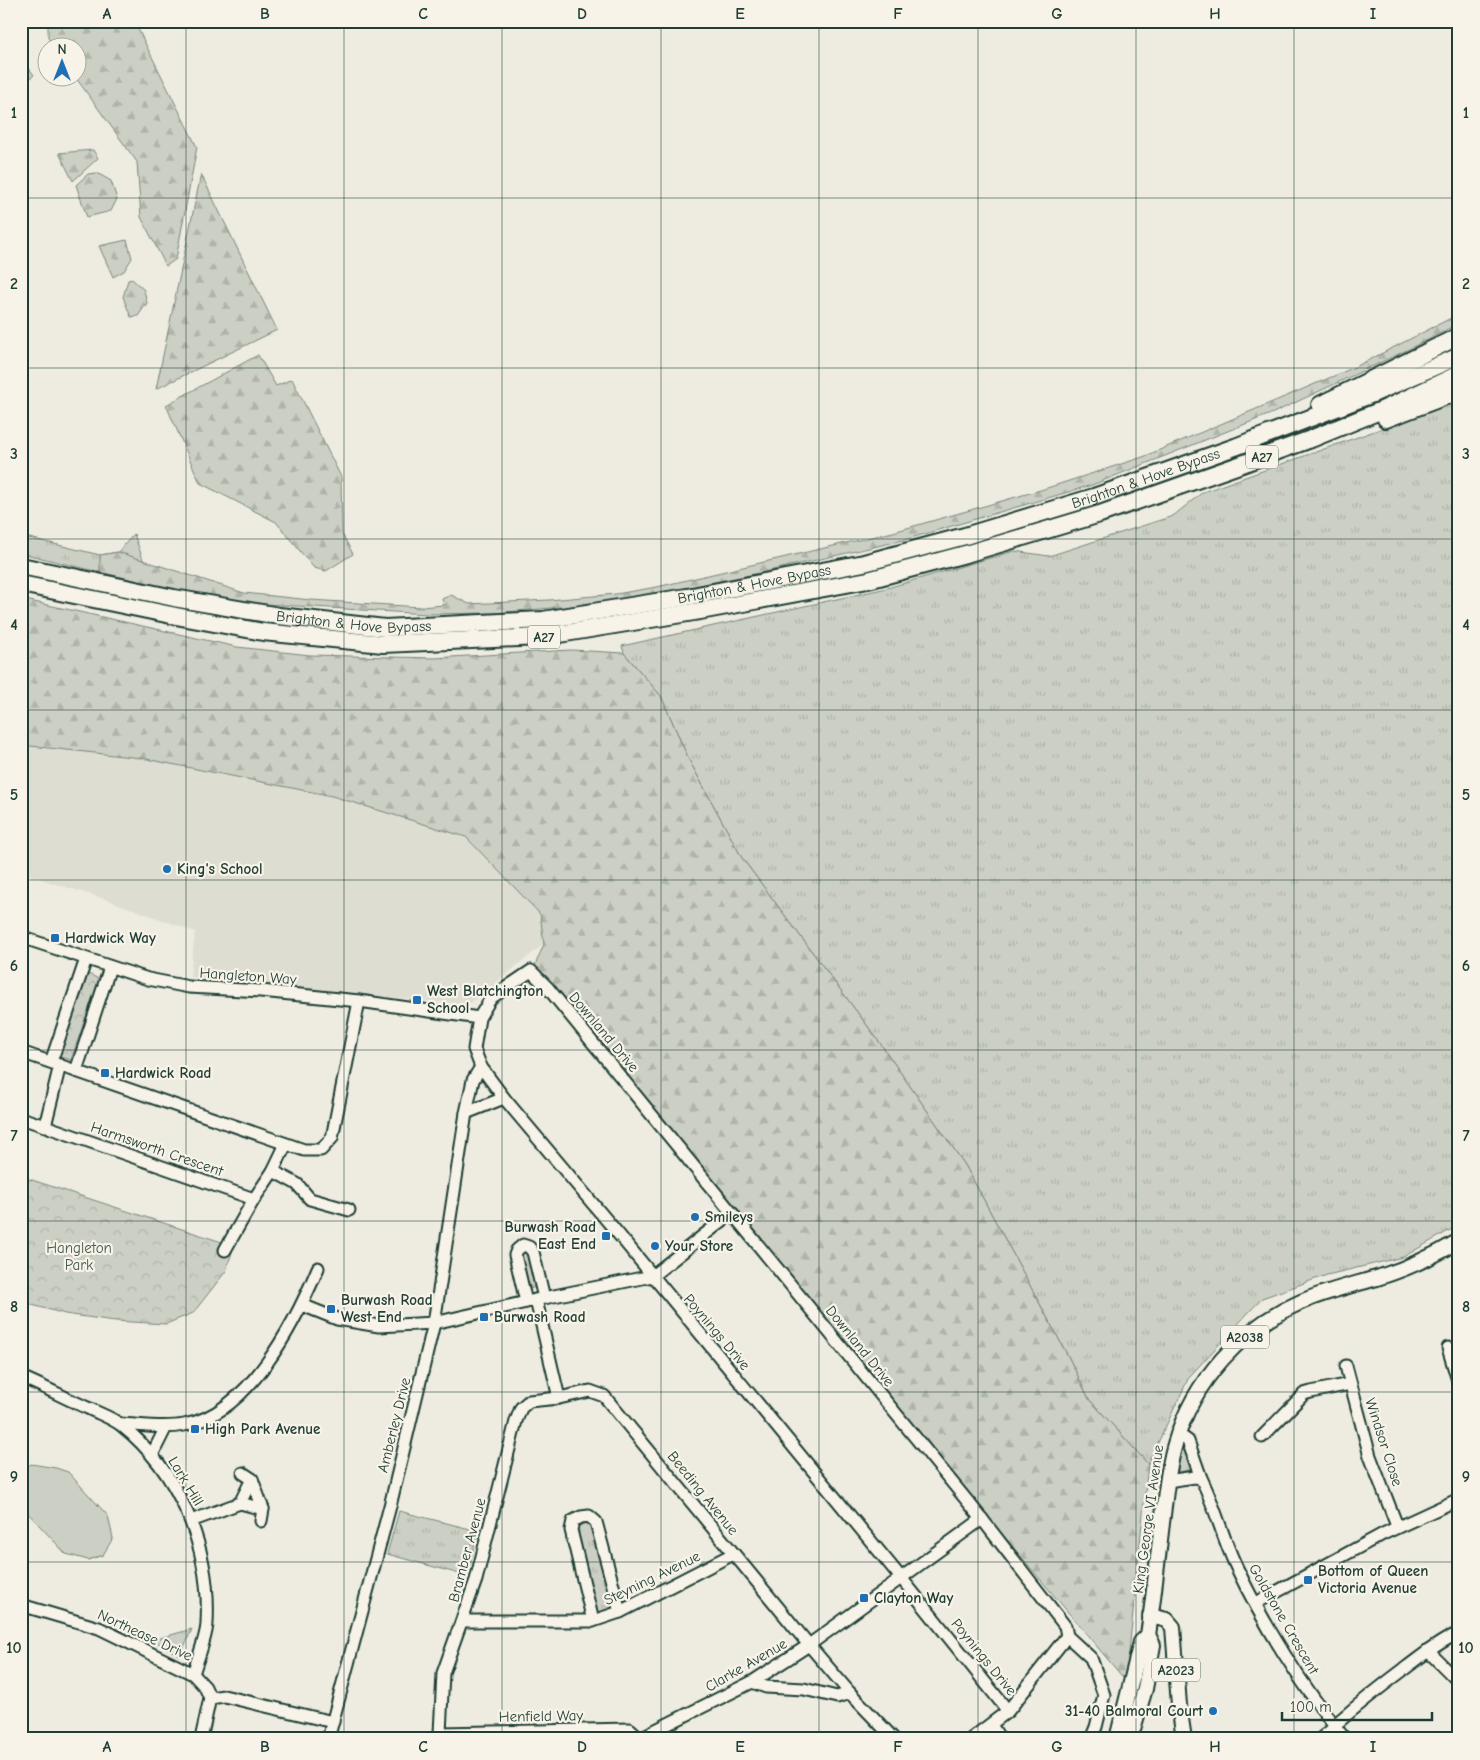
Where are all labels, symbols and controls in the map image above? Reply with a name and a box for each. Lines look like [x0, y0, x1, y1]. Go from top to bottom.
text: A [103, 5, 112, 23]
text: B [260, 5, 270, 23]
text: C [418, 5, 428, 23]
text: D [577, 5, 587, 23]
text: E [735, 5, 745, 23]
text: F [893, 5, 903, 23]
text: G [1051, 5, 1063, 23]
text: H [1209, 5, 1221, 23]
text: I [1370, 5, 1376, 23]
north arrow [38, 38, 88, 88]
text: N [57, 41, 67, 58]
text: 1 [11, 104, 17, 122]
text: 1 [1463, 104, 1469, 122]
text: 2 [10, 275, 18, 293]
text: 2 [1462, 275, 1470, 293]
street label: Brighton & Hove Bypass [1069, 444, 1222, 512]
text: 3 [10, 445, 18, 463]
text: 3 [1462, 445, 1470, 463]
road number: A27 [1246, 446, 1278, 468]
street label: Brighton & Hove Bypass [676, 561, 832, 607]
street label: Brighton & Hove Bypass [275, 607, 432, 637]
text: 4 [10, 616, 18, 634]
text: 4 [1462, 616, 1470, 634]
road number: A27 [528, 626, 560, 649]
text: 5 [10, 786, 18, 804]
text: 5 [1462, 786, 1470, 804]
place label: King's School [177, 860, 262, 878]
marker: King's School [161, 863, 173, 875]
place label: Hardwick Way [65, 929, 156, 947]
marker: Hardwick Way [49, 932, 61, 944]
text: 6 [10, 957, 18, 975]
text: 6 [1462, 957, 1470, 975]
street label: Hangleton Way [199, 964, 297, 988]
place label: West Blatchington School [427, 982, 543, 1017]
street label: Downland Drive [565, 988, 643, 1076]
marker: West Blatchington School [411, 994, 423, 1006]
place label: Hardwick Road [115, 1064, 211, 1082]
marker: Hardwick Road [99, 1067, 111, 1079]
street label: Harmsworth Crescent [88, 1118, 226, 1180]
text: 7 [10, 1127, 18, 1145]
text: 7 [1462, 1127, 1470, 1145]
place label: Smileys [705, 1208, 753, 1226]
marker: Smileys [689, 1211, 701, 1223]
place label: Burwash Road East End [505, 1218, 596, 1253]
marker: Burwash Road East End [600, 1230, 612, 1242]
place label: Your Store [665, 1237, 733, 1255]
park label: Hangleton Park [46, 1239, 112, 1274]
marker: Your Store [649, 1240, 661, 1252]
street label: Poynings Drive [680, 1290, 754, 1374]
place label: Burwash Road West End [341, 1291, 433, 1326]
text: 8 [10, 1298, 18, 1316]
text: 8 [1462, 1298, 1470, 1316]
street label: Downland Drive [822, 1302, 898, 1391]
marker: Burwash Road West End [325, 1303, 337, 1315]
place label: Burwash Road [494, 1308, 586, 1326]
marker: Burwash Road [478, 1311, 490, 1323]
road number: A2038 [1221, 1325, 1269, 1348]
street label: Amberley Drive [373, 1375, 415, 1474]
street label: Windsor Close [1361, 1396, 1407, 1489]
place label: High Park Avenue [205, 1420, 321, 1438]
marker: High Park Avenue [189, 1423, 201, 1435]
street label: King George VI Avenue [1129, 1443, 1167, 1594]
street label: Beeding Avenue [664, 1447, 743, 1539]
street label: Lark Hill [164, 1453, 208, 1509]
text: 9 [10, 1468, 18, 1486]
text: 9 [1462, 1468, 1470, 1486]
street label: Bramber Avenue [444, 1495, 490, 1604]
street label: Steyning Avenue [601, 1547, 704, 1609]
street label: Goldstone Crescent [1245, 1561, 1323, 1678]
place label: Bottom of Queen Victoria Avenue [1318, 1562, 1428, 1597]
marker: Bottom of Queen Victoria Avenue [1302, 1574, 1314, 1586]
place label: Clayton Way [874, 1589, 953, 1607]
marker: Clayton Way [858, 1592, 870, 1604]
street label: Northease Drive [95, 1605, 196, 1665]
street label: Poynings Drive [947, 1615, 1021, 1699]
street label: Clarke Avenue [702, 1634, 790, 1696]
text: 10 [6, 1639, 22, 1657]
text: 10 [1458, 1639, 1474, 1657]
road number: A2023 [1152, 1658, 1200, 1682]
scale bar [1282, 1690, 1432, 1722]
text: 100 m [1290, 1698, 1332, 1716]
place label: 31-40 Balmoral Court [1065, 1702, 1204, 1720]
marker: 31-40 Balmoral Court [1207, 1705, 1219, 1717]
street label: Henfield Way [499, 1706, 584, 1726]
text: A [103, 1738, 112, 1756]
text: B [260, 1738, 270, 1756]
text: C [418, 1738, 428, 1756]
text: D [577, 1738, 587, 1756]
text: E [735, 1738, 745, 1756]
text: F [893, 1738, 903, 1756]
text: G [1051, 1738, 1063, 1756]
text: H [1209, 1738, 1221, 1756]
text: I [1370, 1738, 1376, 1756]

